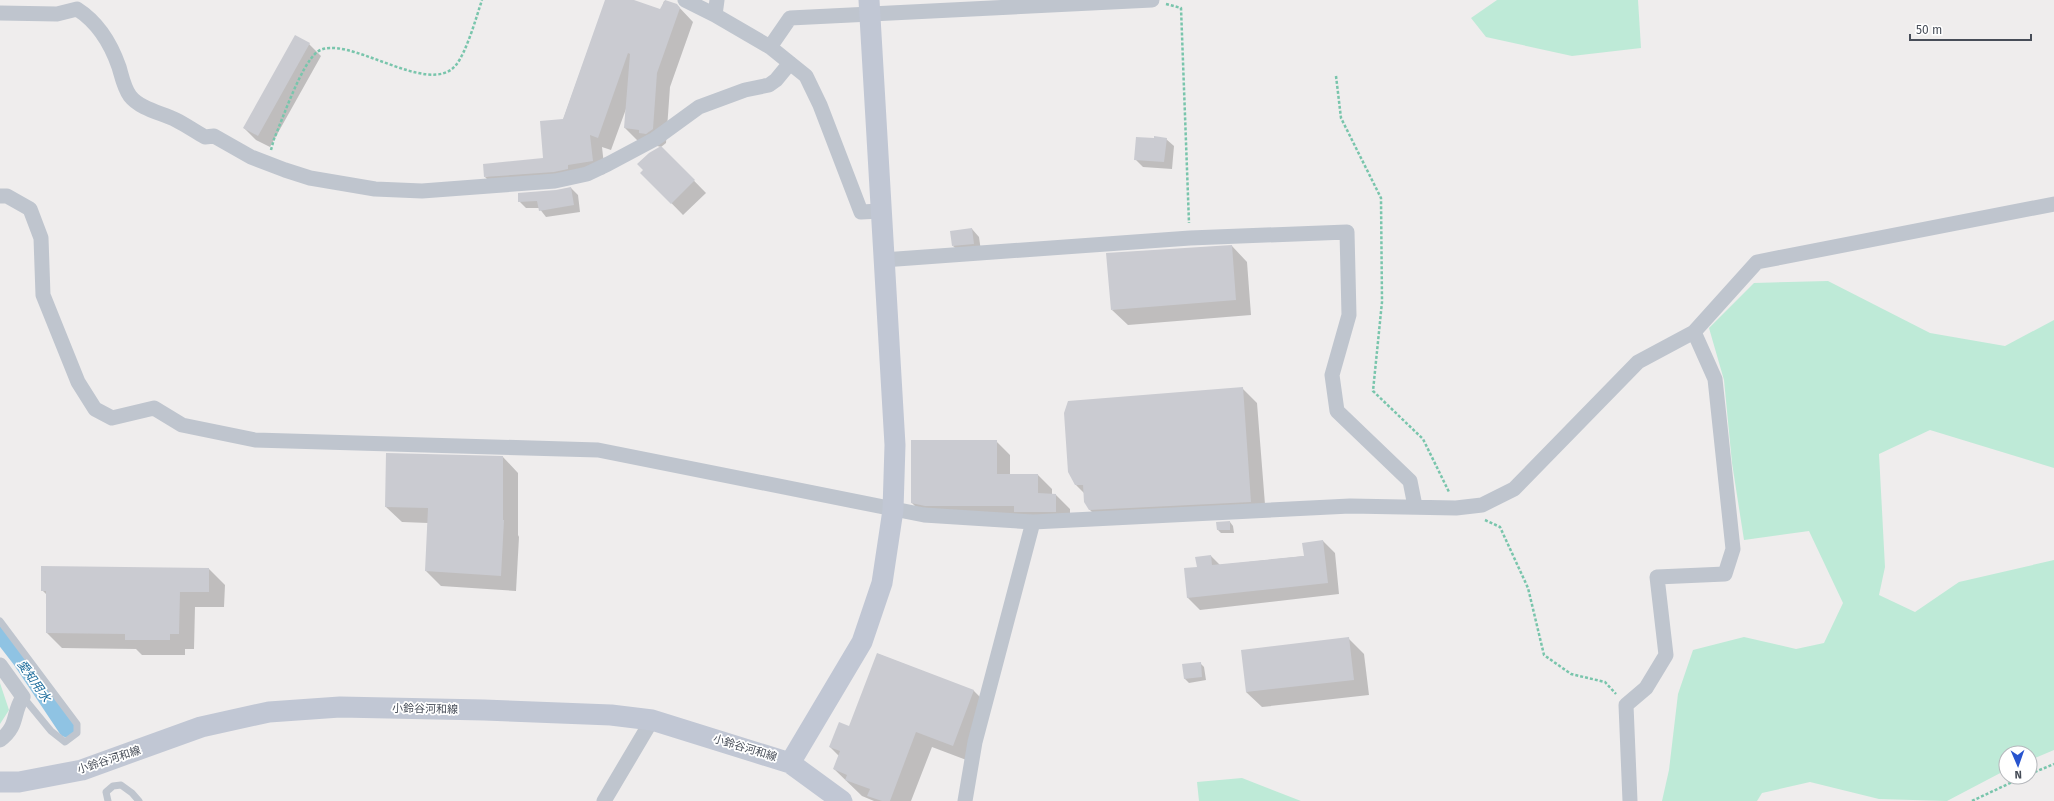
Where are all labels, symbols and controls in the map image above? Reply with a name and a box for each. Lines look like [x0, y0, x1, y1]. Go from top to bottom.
scale bar [1910, 16, 2031, 42]
text: 50 m [1916, 23, 1942, 37]
water label: 愛知用水 [14, 657, 55, 706]
street label: 小鈴谷河和線 [392, 702, 458, 716]
street label: 小鈴谷河和線 [712, 732, 778, 764]
street label: 小鈴谷河和線 [76, 744, 142, 776]
north arrow [1998, 745, 2038, 785]
text: N [2014, 768, 2022, 781]

